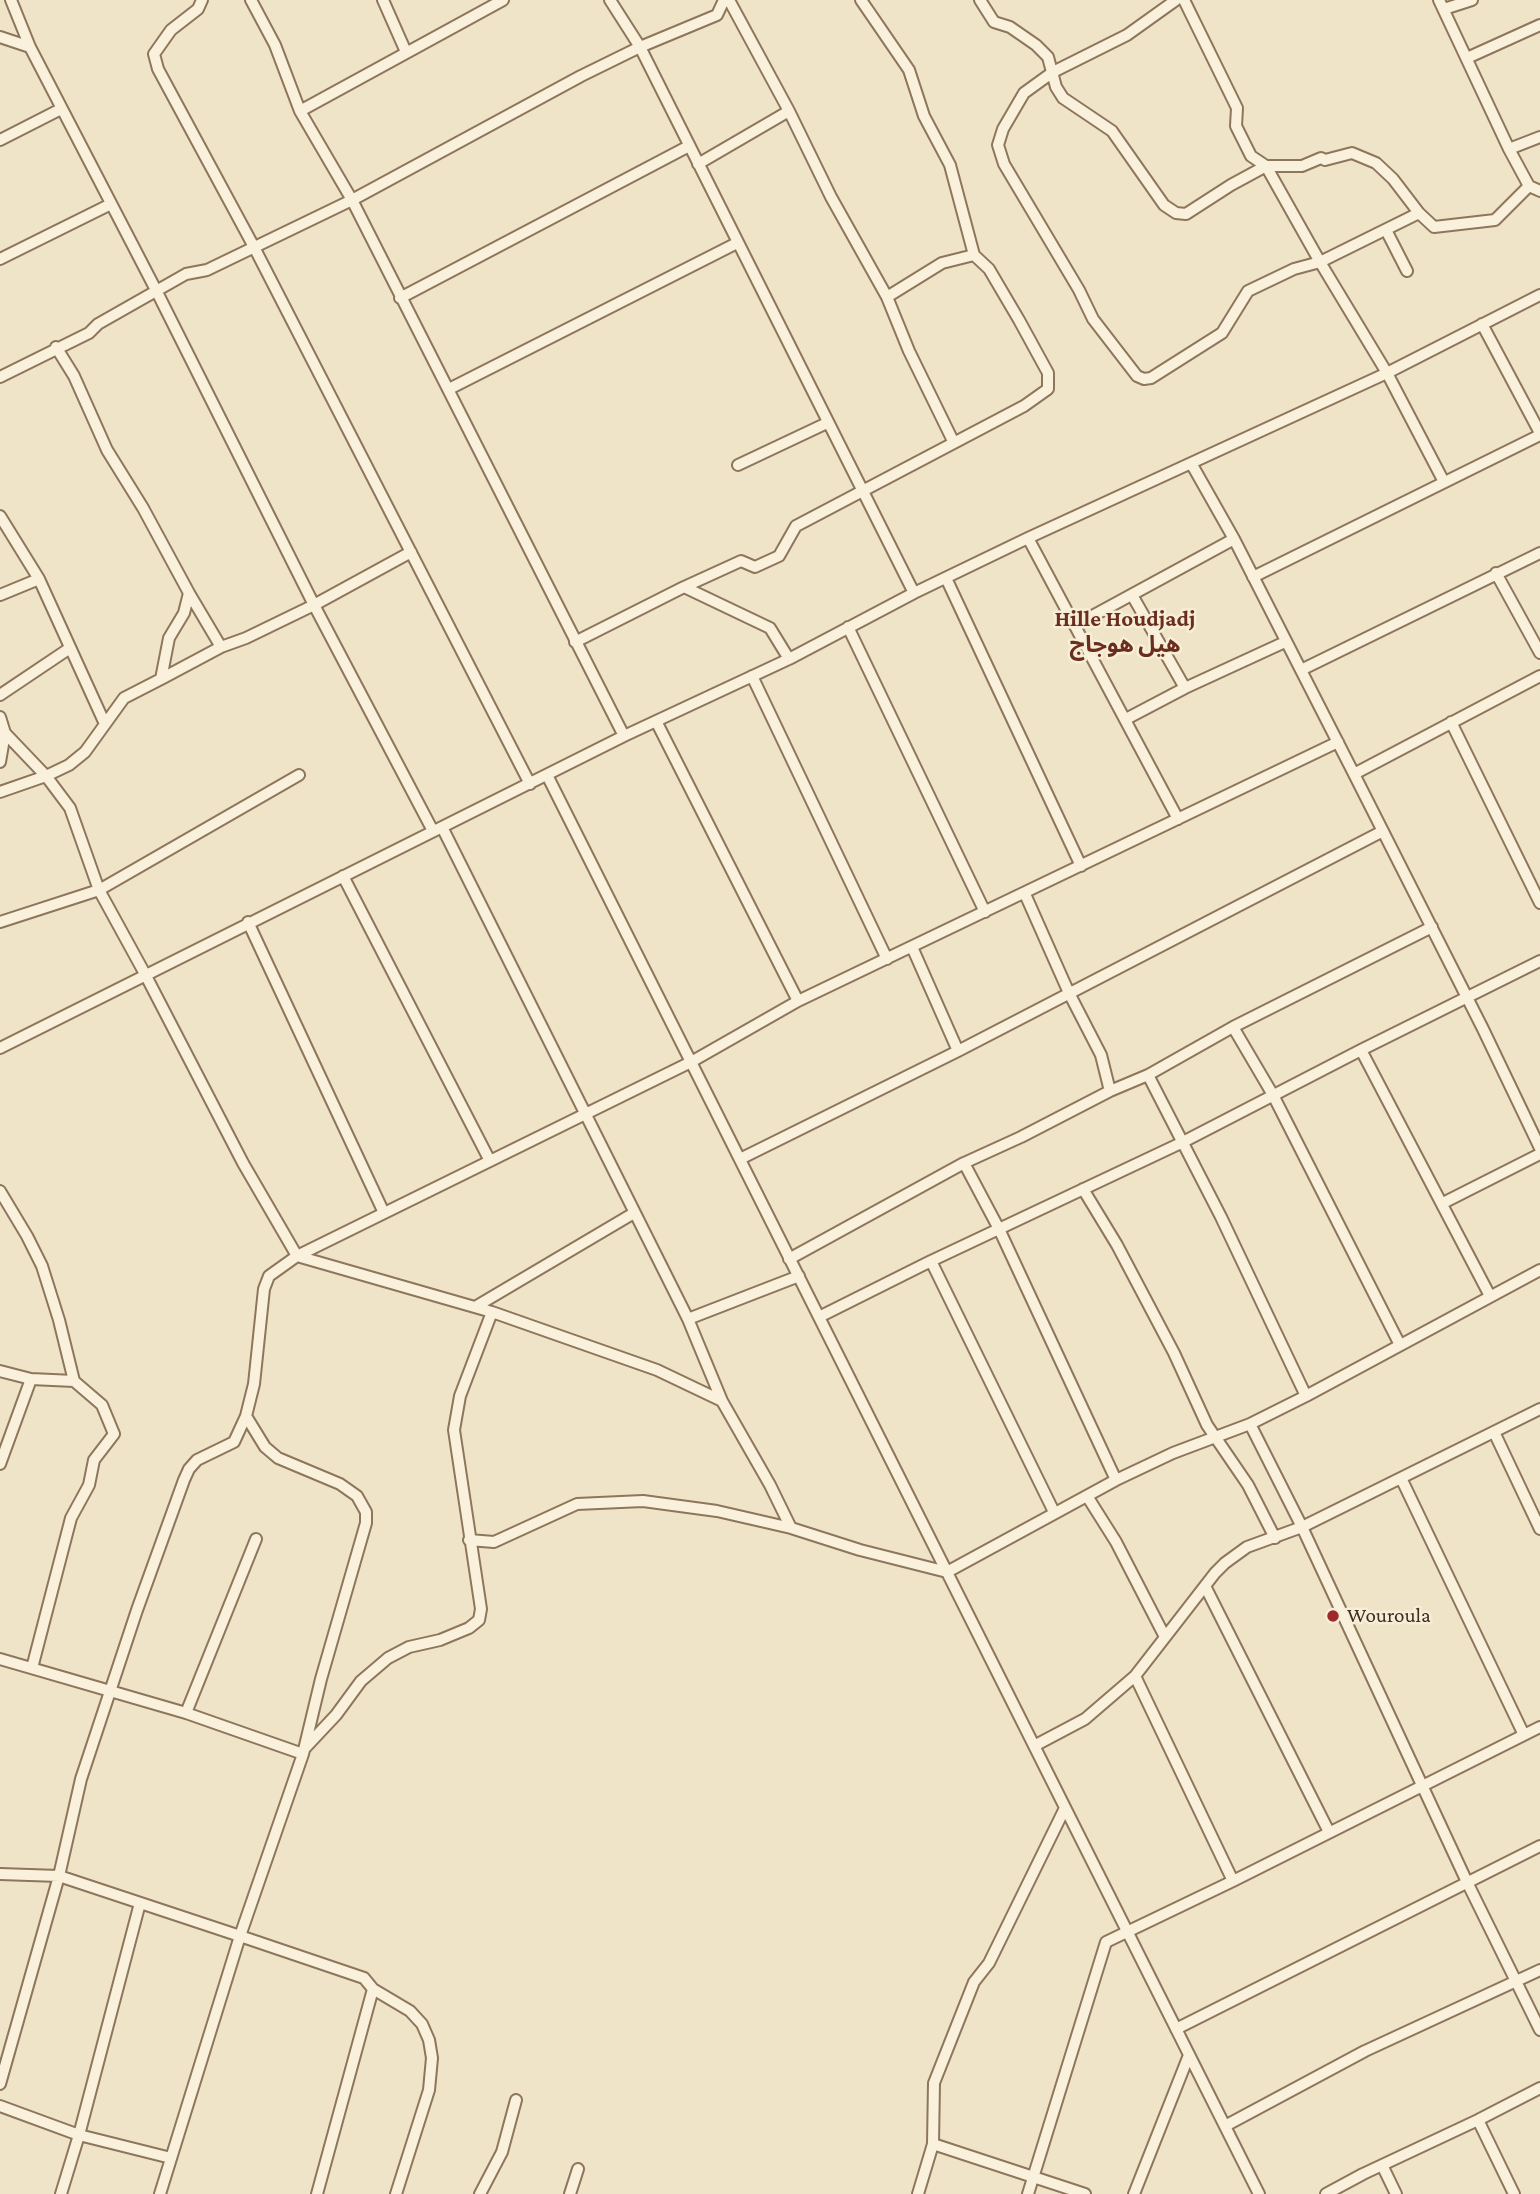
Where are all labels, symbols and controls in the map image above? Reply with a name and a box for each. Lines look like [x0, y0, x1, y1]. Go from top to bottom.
district label: Hille Houdjadj هيل هوجاج [1054, 605, 1196, 659]
place label: Wouroula [1347, 1603, 1431, 1629]
marker: Wouroula [1325, 1608, 1341, 1624]

